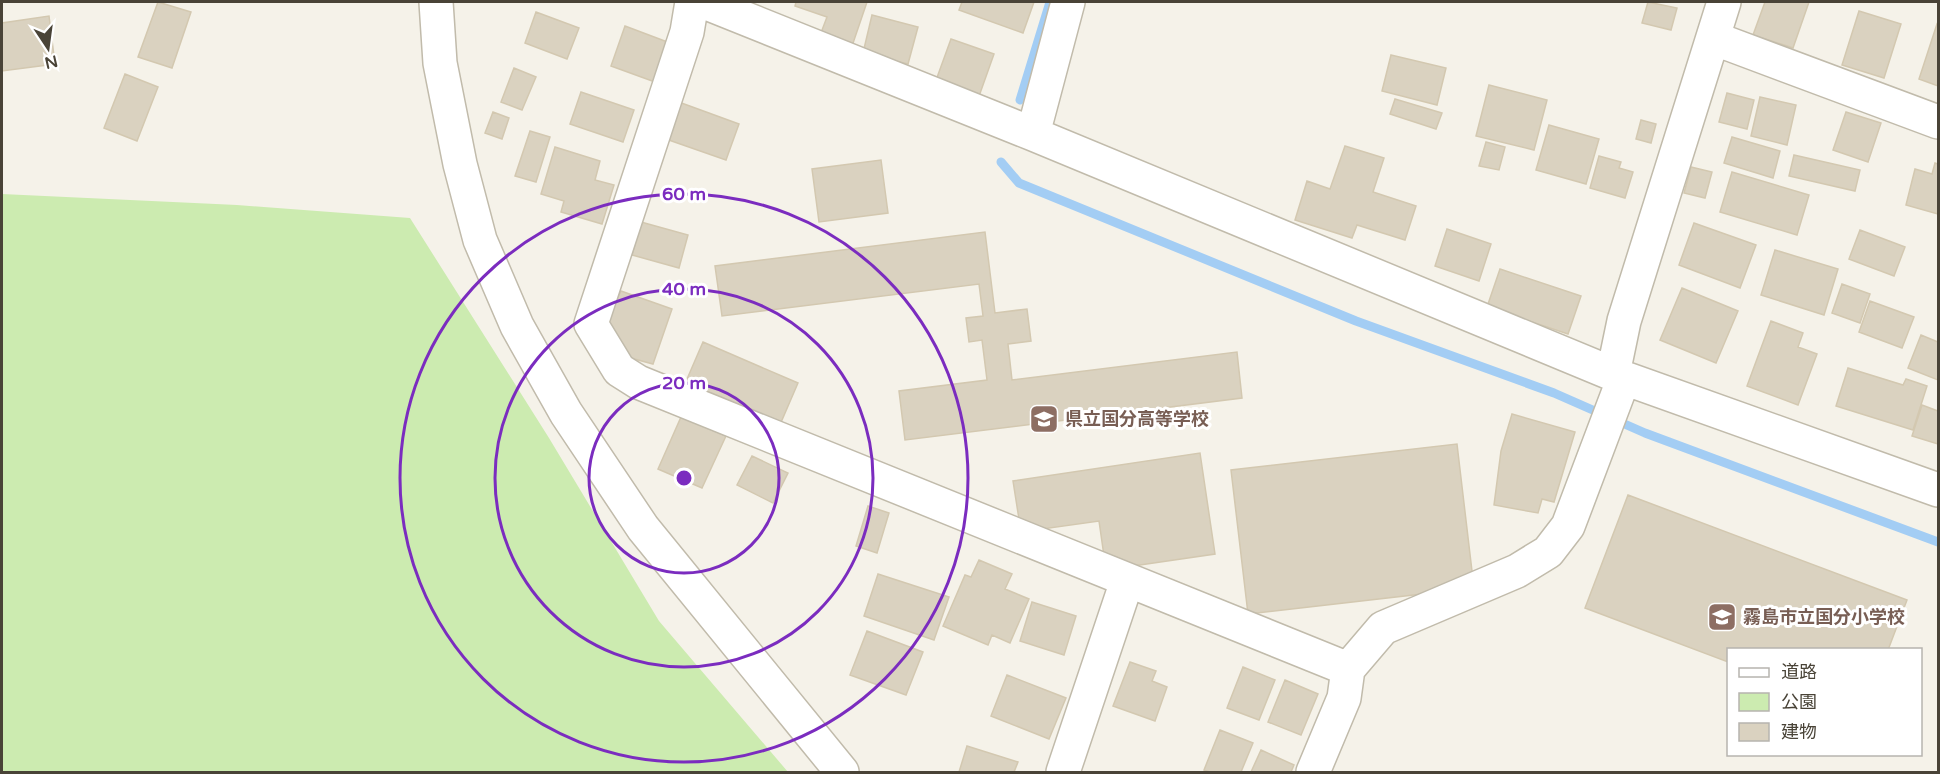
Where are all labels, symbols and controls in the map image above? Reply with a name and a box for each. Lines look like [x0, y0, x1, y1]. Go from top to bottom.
north arrow [18, 18, 78, 78]
text: N [43, 50, 60, 73]
text: 60 m [662, 183, 706, 205]
text: 40 m [662, 278, 706, 300]
text: 20 m [662, 372, 706, 394]
school or university icon: 県立国分高等学校 [1028, 403, 1060, 435]
place label: 県立国分高等学校 [1065, 408, 1209, 430]
centre of rings [674, 468, 694, 488]
school or university icon: 霧島市立国分小学校 [1706, 601, 1738, 633]
place label: 霧島市立国分小学校 [1743, 606, 1905, 628]
legend [1727, 648, 1922, 756]
text: 道路 [1781, 661, 1817, 683]
text: 公園 [1781, 691, 1817, 713]
text: 建物 [1781, 721, 1817, 743]

